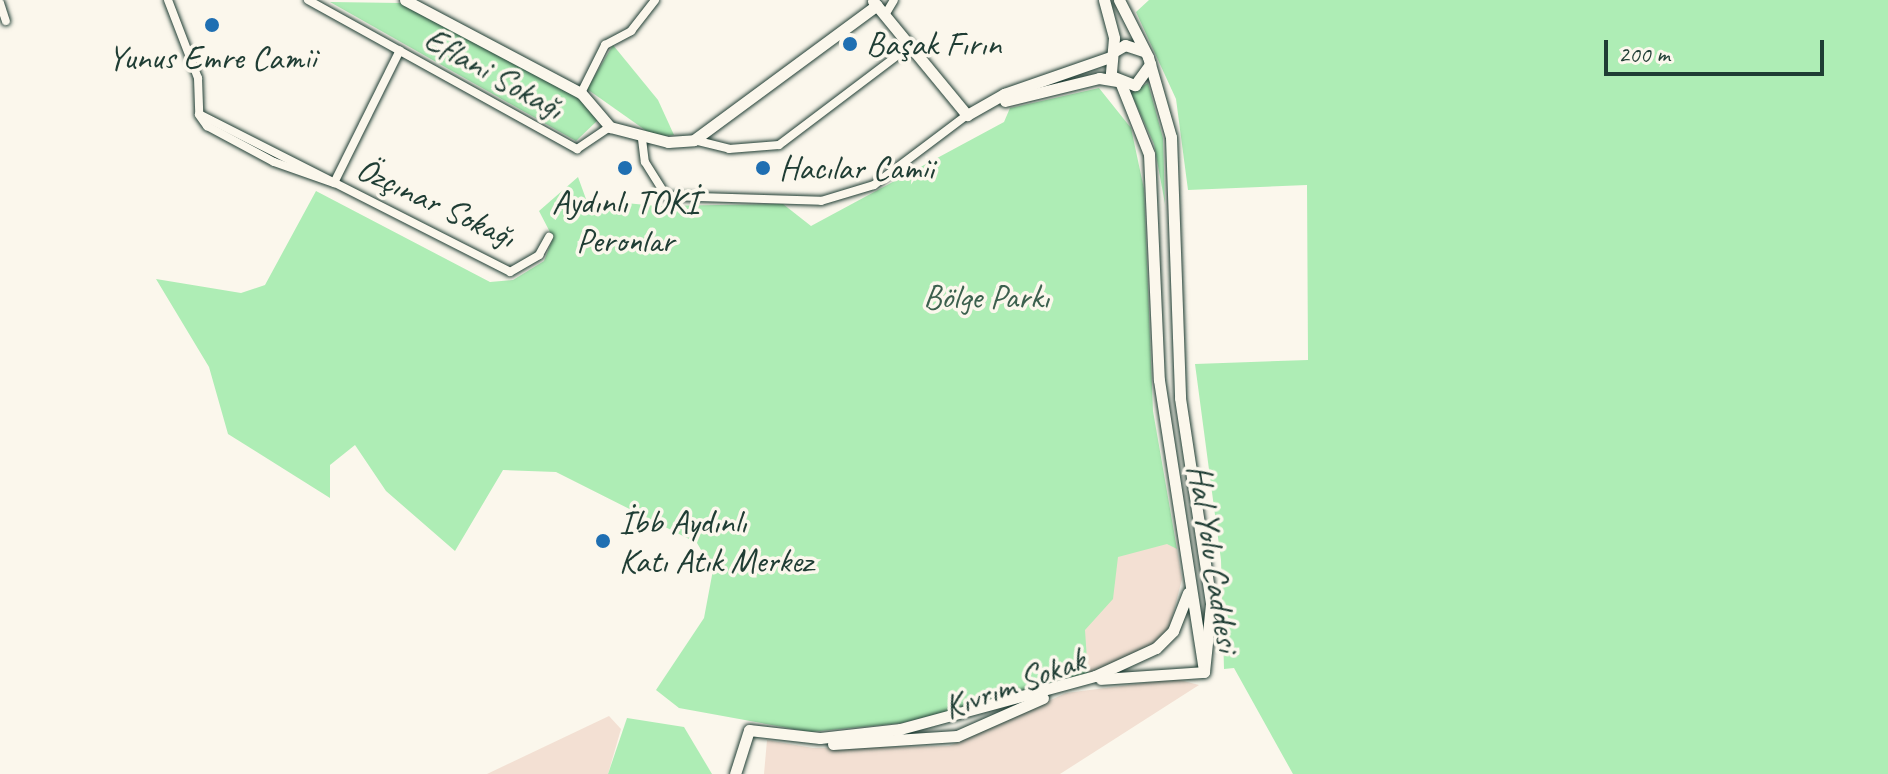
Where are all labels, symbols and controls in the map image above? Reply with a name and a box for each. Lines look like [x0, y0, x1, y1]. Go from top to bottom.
marker: Yunus Emre Camii [203, 16, 221, 34]
street label: Eflani Sokağı [418, 19, 570, 127]
place label: Başak Fırın [866, 24, 1001, 64]
scale bar [1608, 24, 1828, 74]
marker: Başak Fırın [841, 35, 859, 53]
place label: Yunus Emre Camii [109, 38, 315, 78]
text: 200 m [1618, 39, 1670, 69]
street label: Özçınar Sokağı [351, 148, 521, 256]
place label: Hacılar Camii [779, 148, 935, 188]
marker: Aydınlı TOKİ Peronlar [616, 159, 634, 177]
marker: Hacılar Camii [754, 159, 772, 177]
place label: Aydınlı TOKİ Peronlar [552, 181, 698, 260]
park label: Bölge Parkı [922, 277, 1050, 317]
street label: Hal Yolu Caddesi [1179, 462, 1249, 654]
place label: İbb Aydınlı Katı Atık Merkez [619, 501, 813, 580]
marker: İbb Aydınlı Katı Atık Merkez [594, 532, 612, 550]
street label: Kıvrım Sokak [938, 639, 1090, 727]

